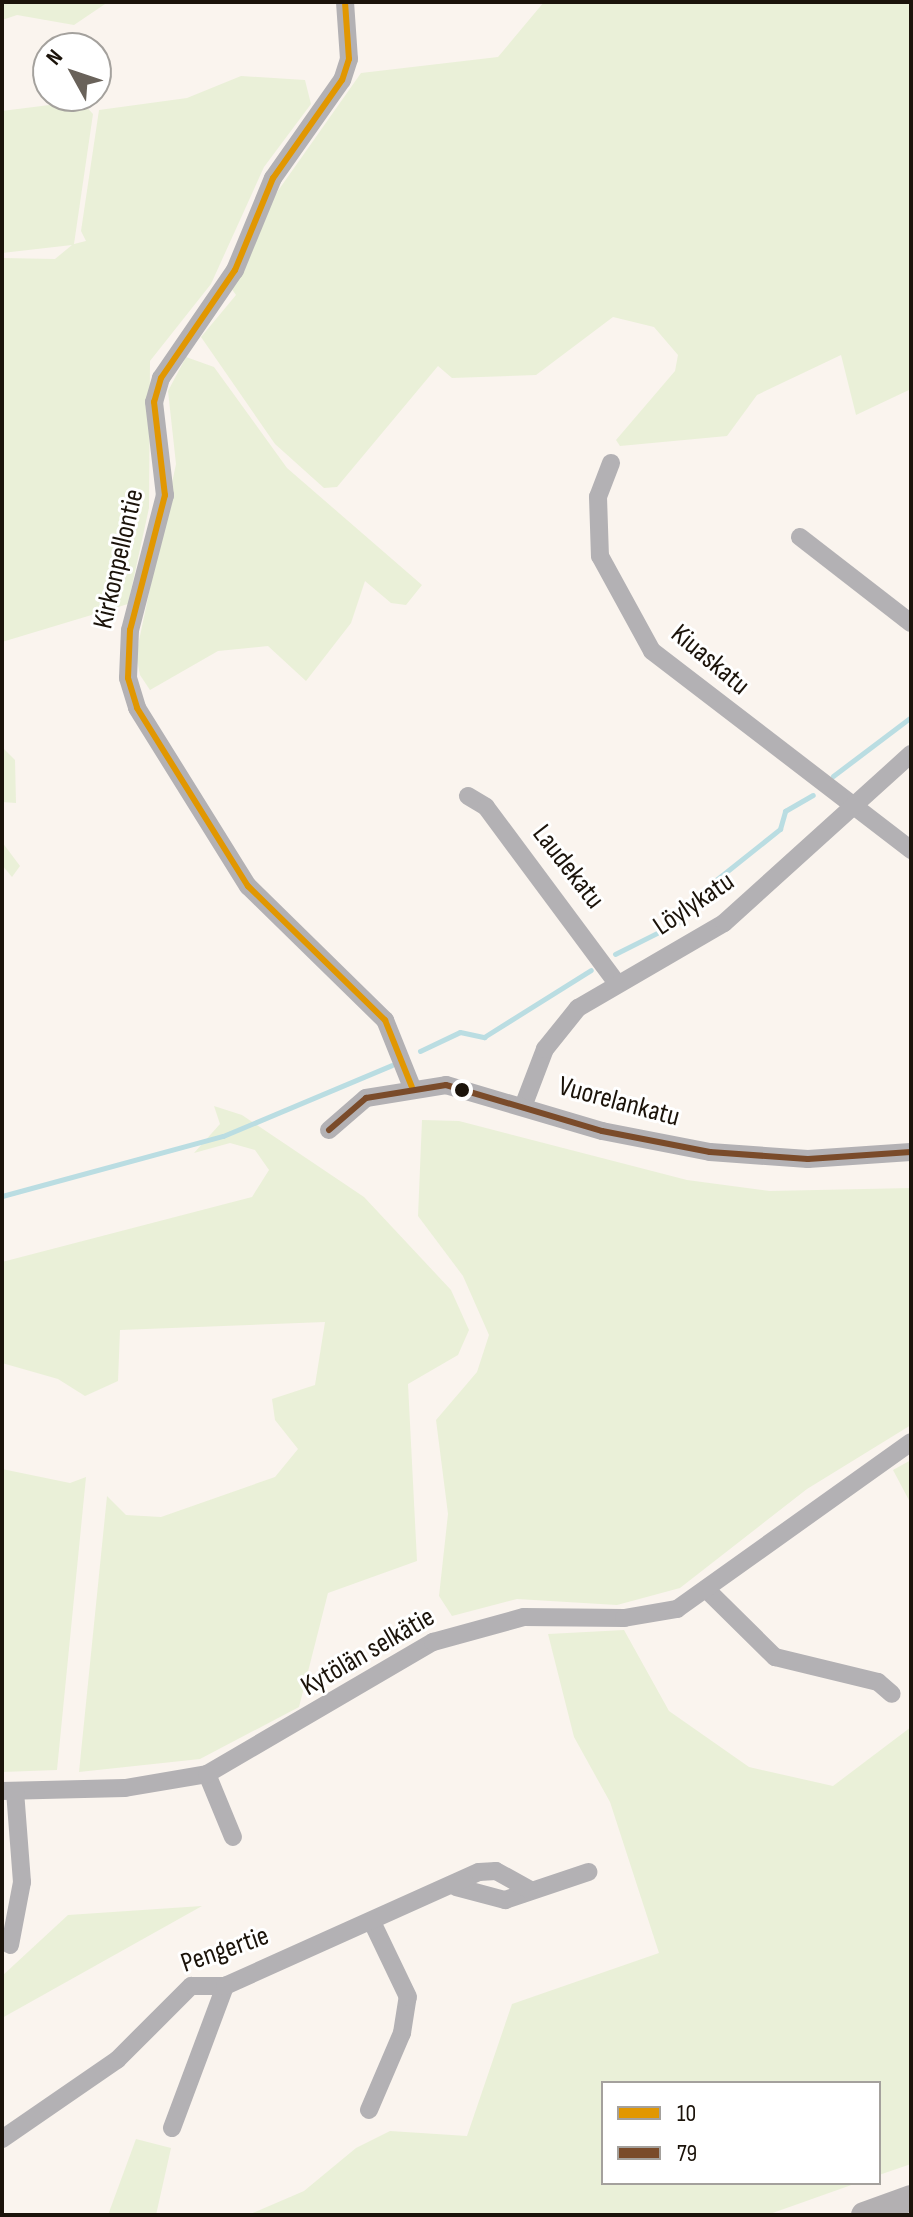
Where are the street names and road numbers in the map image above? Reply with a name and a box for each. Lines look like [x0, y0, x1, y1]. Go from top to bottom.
street label: Kirkonpellontie [87, 486, 151, 632]
street label: Kiuaskatu [664, 617, 756, 703]
street label: Laudekatu [525, 818, 611, 916]
street label: Löylykatu [647, 865, 741, 943]
street label: Vuorelankatu [555, 1070, 683, 1134]
street label: Kytölän selkätie [295, 1600, 441, 1704]
street label: Pengertie [177, 1919, 273, 1981]

